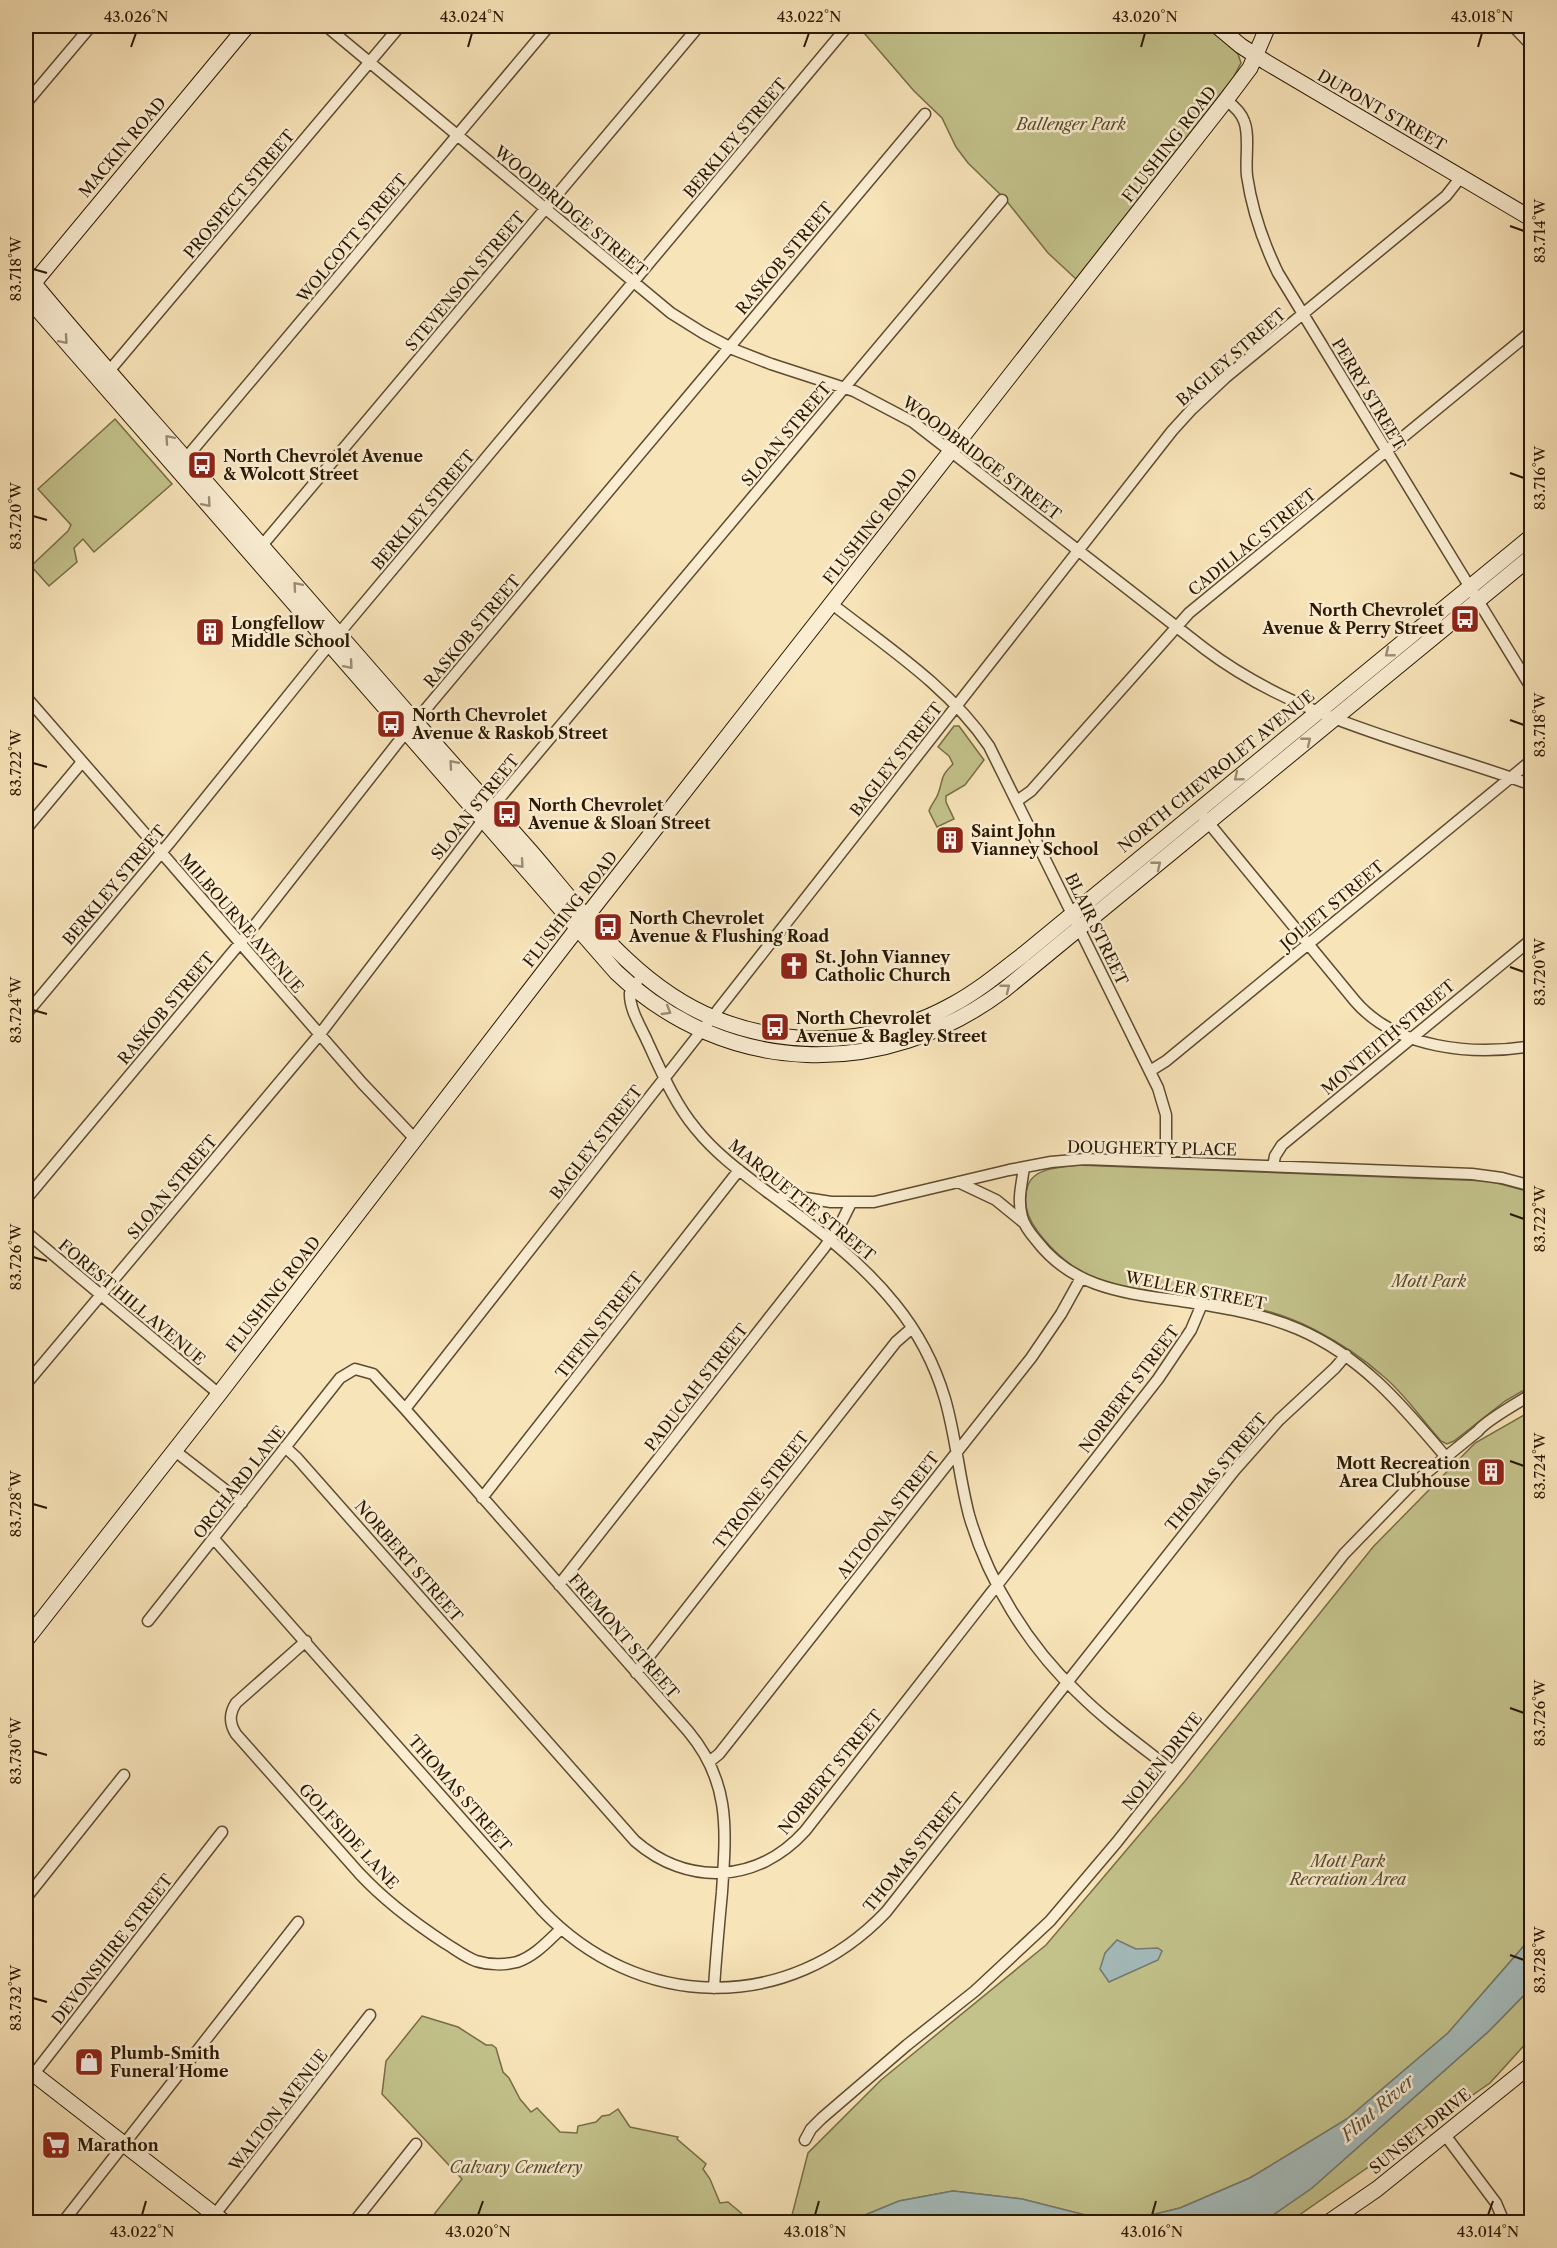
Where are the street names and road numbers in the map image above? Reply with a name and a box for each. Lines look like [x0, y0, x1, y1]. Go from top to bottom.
street label: DUPONT STREET [1314, 65, 1450, 155]
street label: BERKLEY STREET [679, 74, 791, 202]
street label: FLUSHING ROAD [1118, 82, 1220, 206]
street label: MACKIN ROAD [74, 93, 170, 201]
street label: PROSPECT STREET [179, 126, 299, 262]
street label: WOODBRIDGE STREET [490, 140, 652, 281]
street label: WOLCOTT STREET [292, 170, 412, 307]
street label: RASKOB STREET [731, 198, 837, 318]
street label: STEVENSON STREET [401, 207, 529, 355]
street label: BAGLEY STREET [1172, 304, 1290, 410]
street label: PERRY STREET [1328, 335, 1410, 453]
street label: SLOAN STREET [737, 378, 835, 490]
street label: WOODBRIDGE STREET [898, 391, 1065, 524]
street label: BERKLEY STREET [367, 446, 479, 574]
street label: FLUSHING ROAD [819, 464, 921, 588]
street label: CADILLAC STREET [1184, 484, 1320, 600]
street label: RASKOB STREET [419, 571, 525, 691]
street label: NORTH CHEVROLET AVENUE [1114, 685, 1318, 857]
street label: BAGLEY STREET [845, 698, 947, 820]
street label: SLOAN STREET [426, 750, 524, 864]
street label: BERKLEY STREET [58, 821, 170, 949]
street label: FLUSHING ROAD [519, 847, 621, 971]
street label: MILBOURNE AVENUE [176, 849, 308, 997]
street label: JOLIET STREET [1274, 856, 1388, 956]
street label: BLAIR STREET [1061, 870, 1133, 988]
street label: RASKOB STREET [113, 948, 219, 1068]
street label: MONTEITH STREET [1317, 975, 1459, 1099]
street label: BAGLEY STREET [545, 1081, 647, 1203]
street label: SLOAN STREET [123, 1131, 221, 1243]
street label: MARQUETTE STREET [725, 1135, 879, 1265]
street label: DOUGHERTY PLACE [1067, 1137, 1237, 1159]
street label: FLUSHING ROAD [222, 1232, 324, 1356]
street label: FOREST HILL AVENUE [55, 1235, 209, 1369]
street label: WELLER STREET [1123, 1266, 1268, 1313]
street label: TIFFIN STREET [551, 1268, 647, 1382]
street label: PADUCAH STREET [640, 1319, 752, 1455]
street label: NORBERT STREET [1074, 1321, 1184, 1457]
street label: THOMAS STREET [1161, 1409, 1271, 1535]
street label: ORCHARD LANE [189, 1421, 289, 1543]
street label: TYRONE STREET [709, 1427, 813, 1553]
street label: ALTOONA STREET [832, 1448, 944, 1583]
street label: NORBERT STREET [351, 1496, 467, 1626]
street label: FREMONT STREET [564, 1570, 684, 1702]
street label: NORBERT STREET [774, 1706, 886, 1838]
street label: NOLEN DRIVE [1118, 1708, 1206, 1814]
street label: THOMAS STREET [404, 1731, 516, 1855]
street label: GOLFSIDE LANE [295, 1779, 403, 1893]
street label: THOMAS STREET [859, 1788, 967, 1916]
street label: DEVONSHIRE STREET [47, 1870, 177, 2028]
street label: WALTON AVENUE [224, 2045, 332, 2176]
street label: SUNSET DRIVE [1365, 2084, 1475, 2178]

